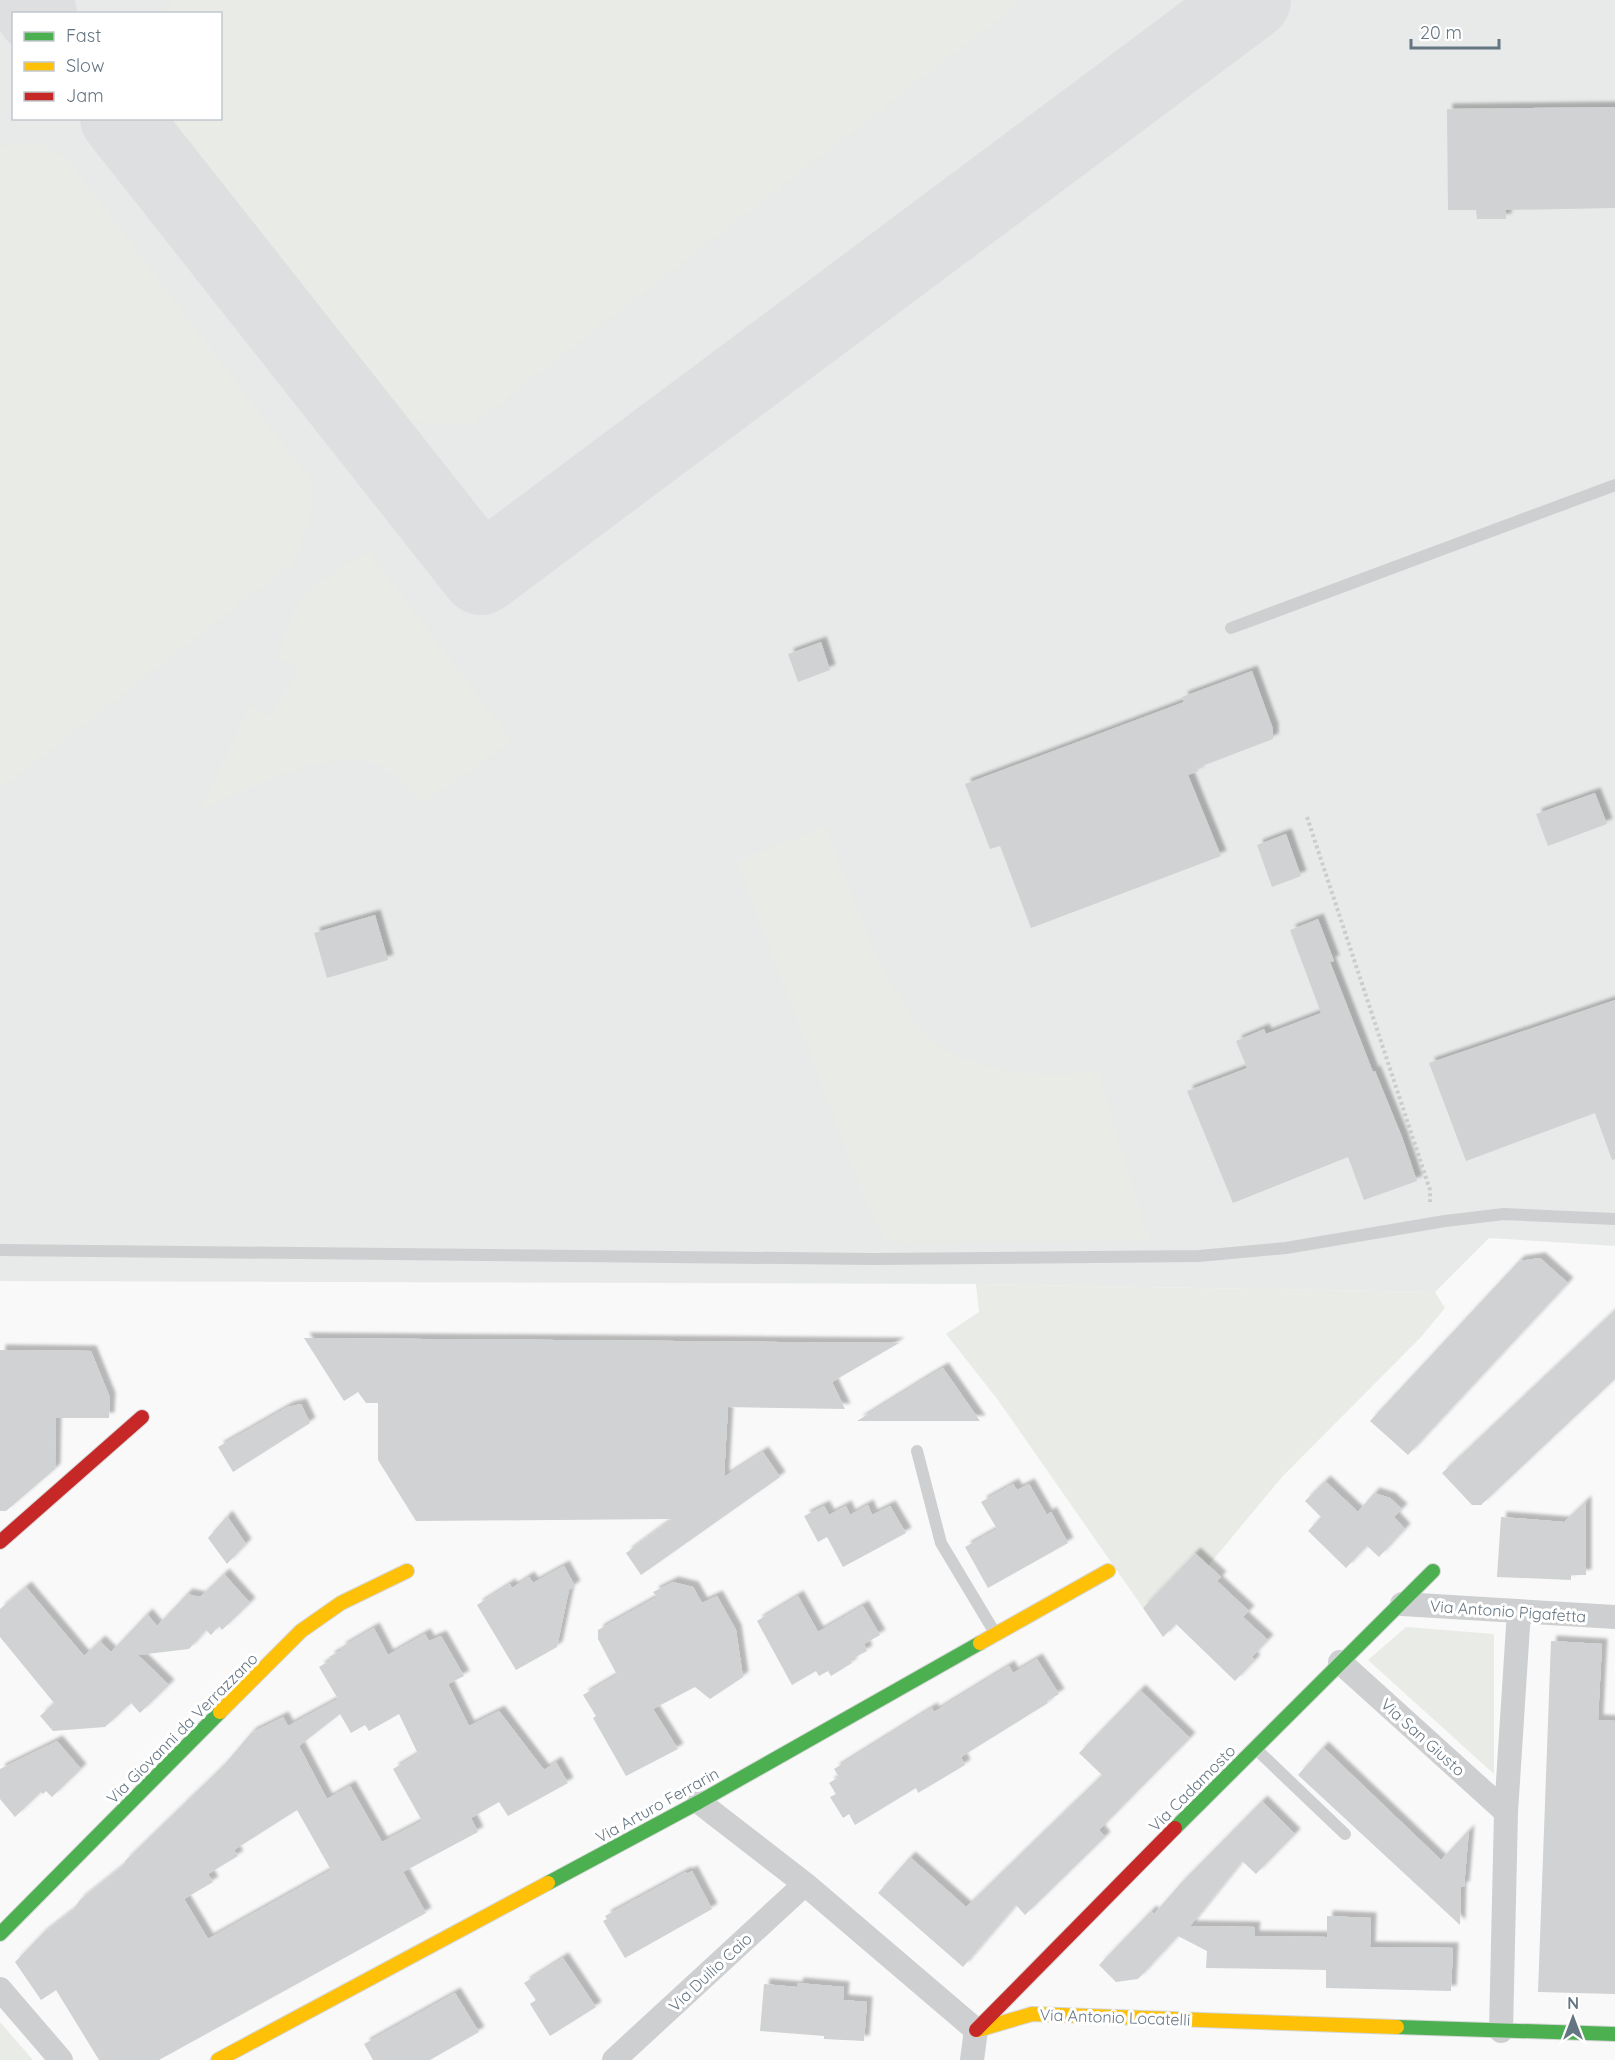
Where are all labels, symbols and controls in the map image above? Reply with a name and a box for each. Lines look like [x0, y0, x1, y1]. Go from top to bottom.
legend [12, 12, 222, 120]
scale bar [1411, 12, 1500, 50]
text: 20 m [1420, 21, 1462, 44]
text: Fast [66, 24, 101, 47]
text: Slow [66, 54, 104, 77]
text: Jam [66, 84, 104, 107]
street label: Via Antonio Pigafetta [1429, 1596, 1587, 1626]
street label: Via Giovanni da Verrazzano [102, 1648, 262, 1808]
street label: Via San Giusto [1377, 1694, 1469, 1780]
street label: Via Cadamosto [1144, 1740, 1240, 1836]
street label: Via Arturo Ferrarin [592, 1763, 722, 1847]
street label: Via Duilio Caio [664, 1928, 756, 2016]
north arrow [1543, 1988, 1603, 2048]
text: N [1567, 1993, 1579, 2013]
street label: Via Antonio Locatelli [1039, 2004, 1191, 2030]

